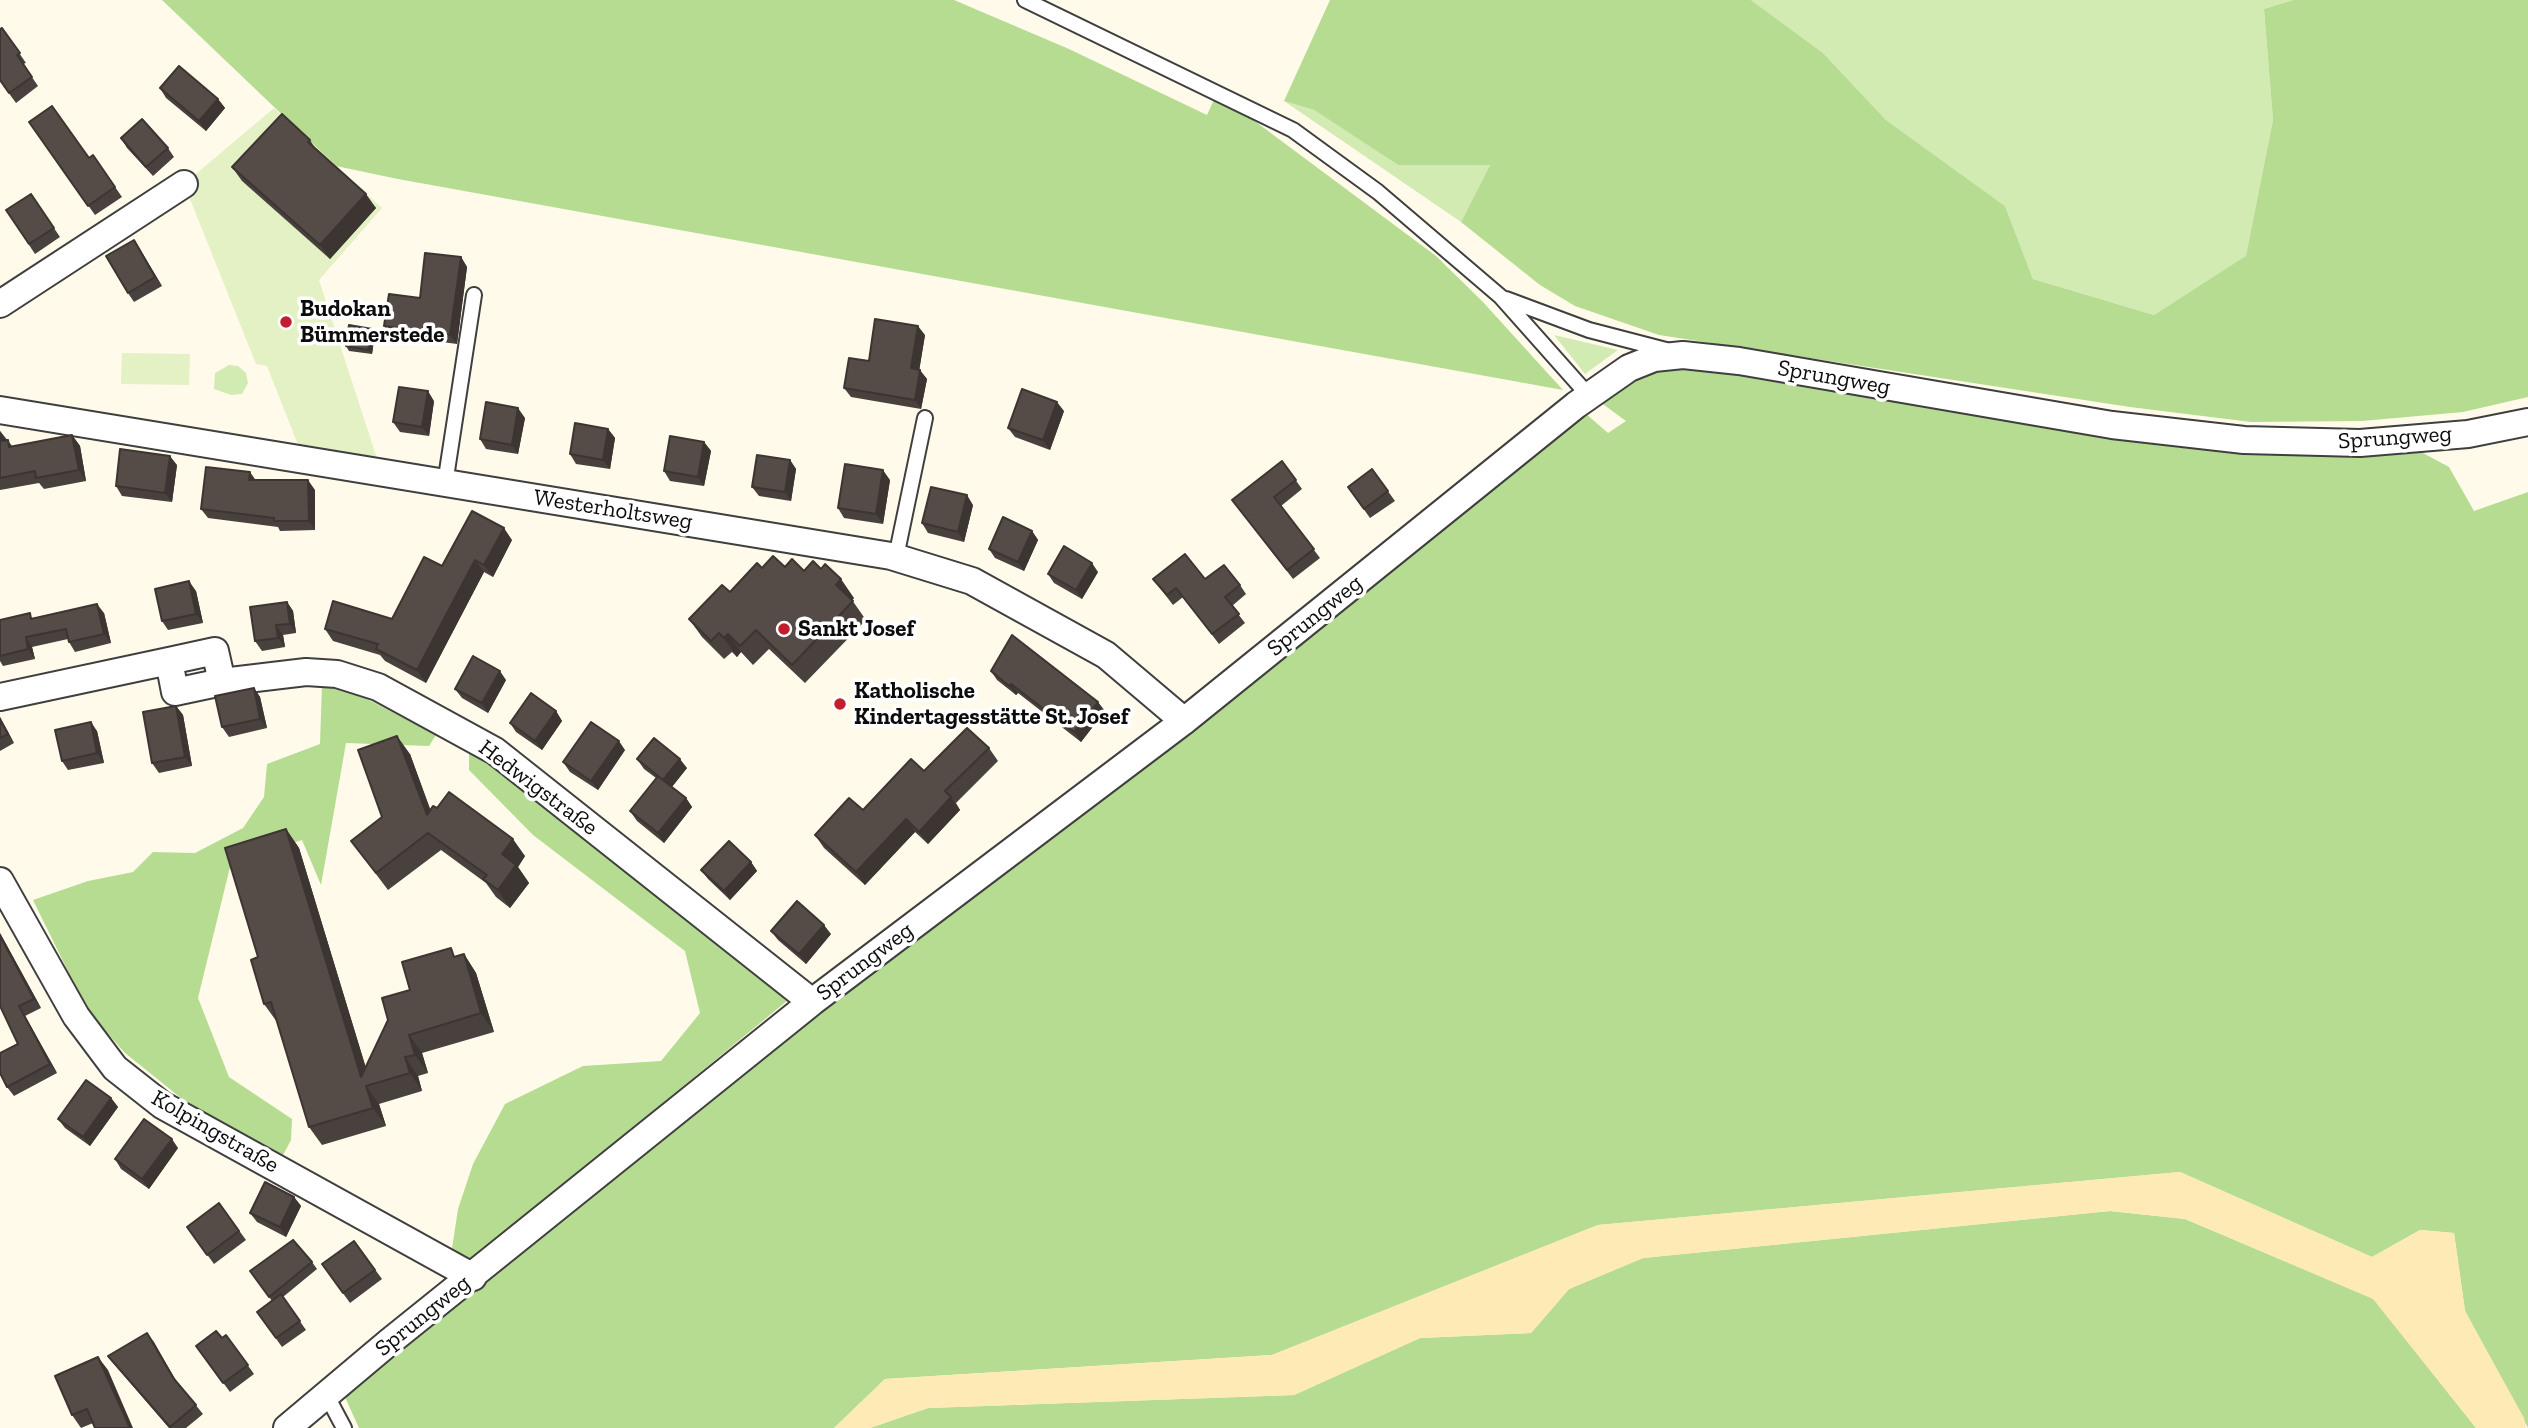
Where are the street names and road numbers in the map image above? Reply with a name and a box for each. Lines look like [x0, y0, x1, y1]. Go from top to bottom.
street label: Sprungweg [1775, 355, 1893, 401]
street label: Sprungweg [2337, 420, 2453, 456]
street label: Westerholtsweg [532, 484, 694, 536]
street label: Sprungweg [1262, 569, 1368, 663]
street label: Hedwigstraße [473, 734, 603, 842]
street label: Sprungweg [811, 917, 919, 1007]
street label: Kolpingstraße [146, 1084, 284, 1180]
street label: Sprungweg [370, 1269, 476, 1363]

